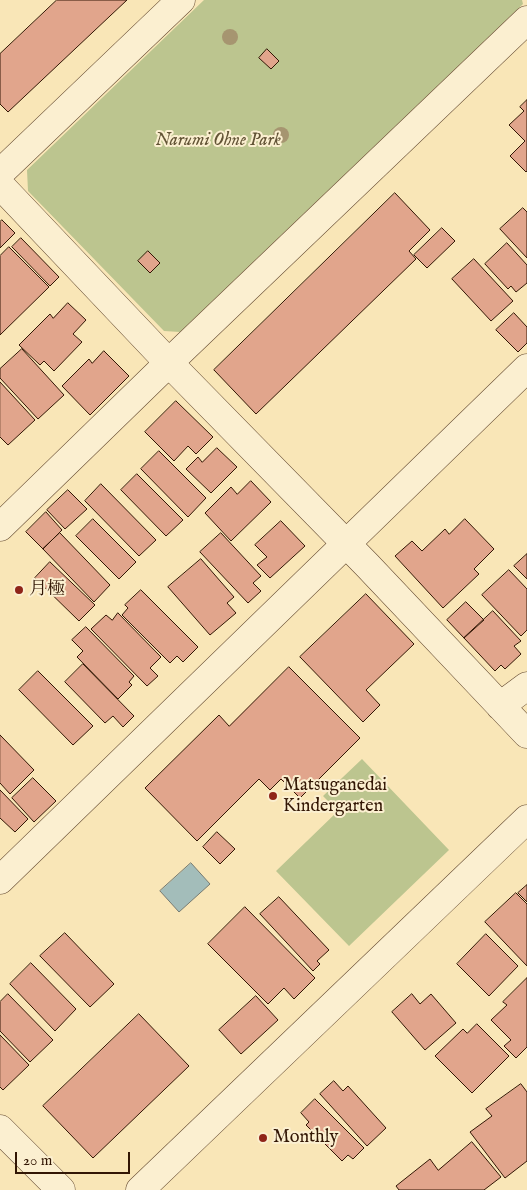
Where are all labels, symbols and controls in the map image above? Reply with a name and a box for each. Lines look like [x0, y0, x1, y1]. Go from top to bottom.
park label: Narumi Ohne Park [155, 130, 281, 152]
place label: 月極 [29, 579, 65, 601]
marker: 月極 [13, 584, 25, 596]
place label: Matsuganedai Kindergarten [283, 775, 387, 818]
marker: Matsuganedai Kindergarten [267, 790, 279, 802]
place label: Monthly [273, 1127, 338, 1149]
marker: Monthly [257, 1132, 269, 1144]
scale bar [18, 1142, 132, 1174]
text: 20 m [23, 1151, 52, 1170]

